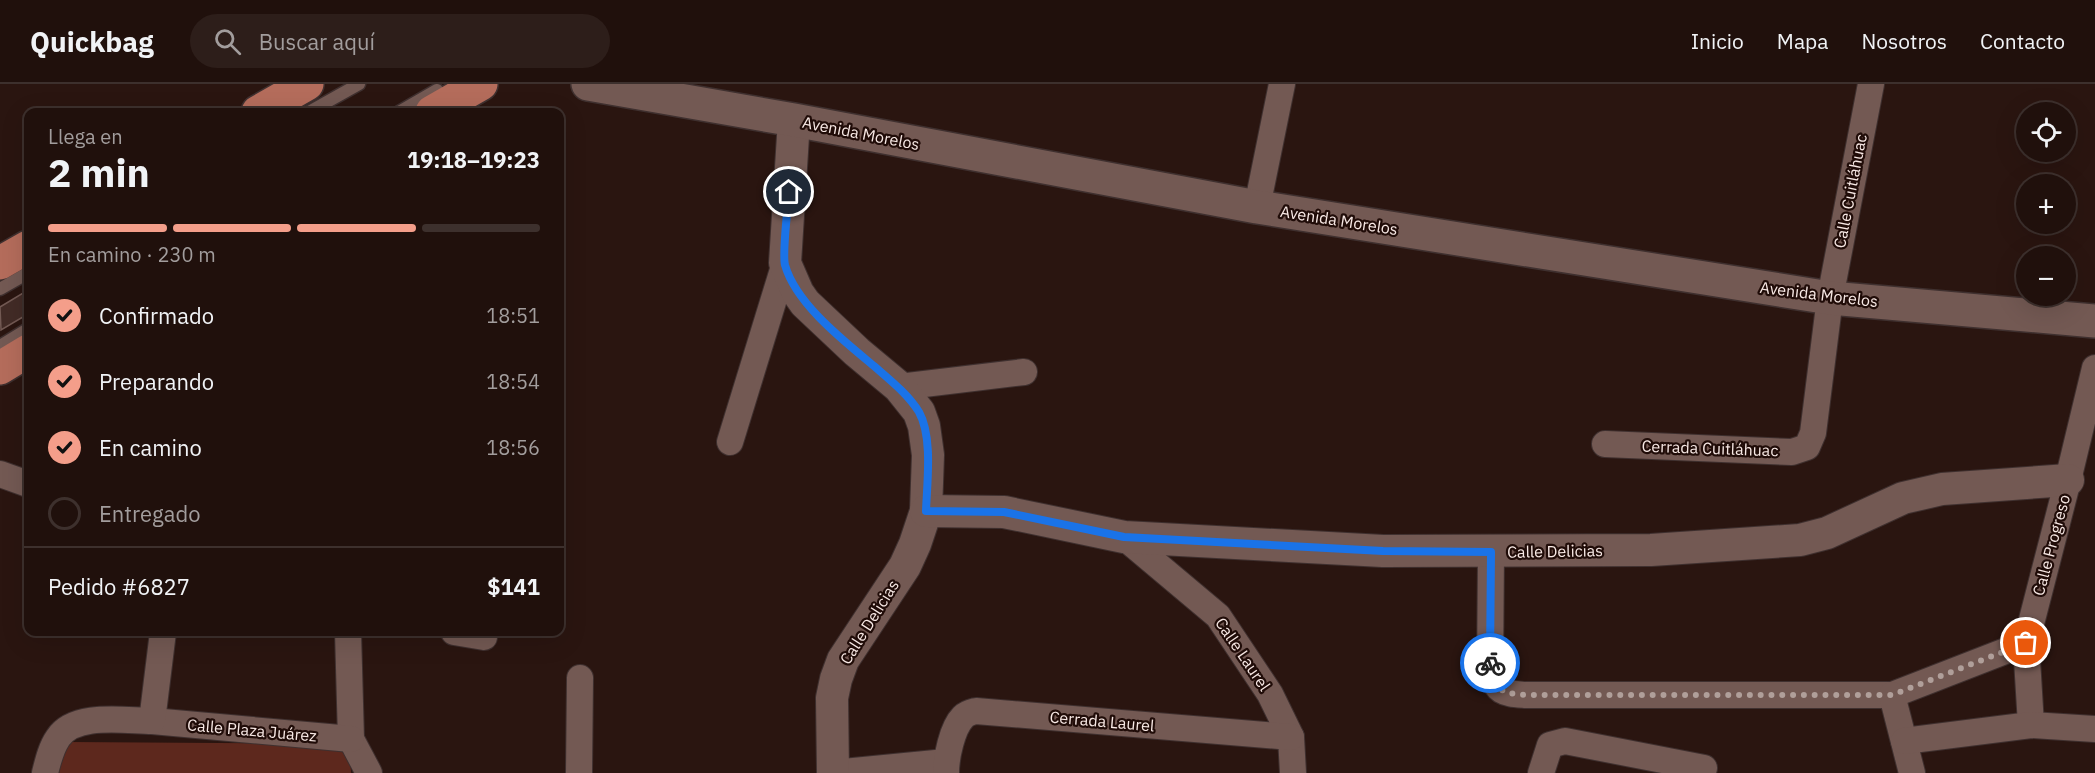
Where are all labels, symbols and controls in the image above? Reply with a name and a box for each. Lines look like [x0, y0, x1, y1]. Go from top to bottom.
search box [190, 14, 610, 68]
text: Quickbag [30, 23, 154, 60]
icon: search [211, 25, 244, 58]
text: Buscar aquí [259, 27, 375, 56]
text: Inicio [1691, 27, 1744, 55]
text: Mapa [1777, 27, 1829, 55]
text: Nosotros [1862, 27, 1947, 55]
text: Contacto [1980, 27, 2065, 55]
map controls [2016, 102, 2076, 306]
button: locate [2016, 102, 2076, 162]
street label: Avenida Morelos [801, 112, 921, 154]
text: Llega en [48, 123, 123, 150]
street label: Calle Cuitláhuac [1829, 132, 1871, 250]
text: 19:18–19:23 [407, 145, 540, 174]
text: 2 min [48, 147, 150, 198]
pin [763, 166, 814, 217]
button: + [2016, 174, 2076, 234]
icon: home [772, 175, 805, 208]
street label: Avenida Morelos [1279, 201, 1399, 239]
text: En camino · 230 m [48, 241, 216, 268]
button: − [2016, 246, 2076, 306]
street label: Avenida Morelos [1759, 277, 1879, 311]
icon: check [48, 299, 81, 332]
text: Confirmado [99, 301, 214, 330]
text: 18:51 [486, 302, 540, 329]
icon: check [48, 365, 81, 398]
text: Preparando [99, 367, 214, 396]
text: 18:54 [486, 368, 540, 395]
icon: check [48, 431, 81, 464]
text: En camino [99, 433, 202, 462]
text: 18:56 [486, 434, 540, 461]
street label: Cerrada Cuitláhuac [1641, 436, 1779, 460]
street label: Calle Progreso [2028, 492, 2074, 598]
text: Entregado [99, 499, 200, 528]
street label: Calle Delicias [1507, 540, 1603, 562]
text: Pedido #6827 [48, 572, 190, 601]
text: $141 [487, 572, 540, 601]
street label: Calle Delicias [835, 576, 903, 668]
street label: Calle Laurel [1211, 613, 1275, 695]
pin [2000, 617, 2051, 668]
icon: bag [2009, 626, 2042, 659]
courier [1460, 633, 1520, 693]
icon: bike [1474, 647, 1507, 680]
street label: Cerrada Laurel [1049, 706, 1155, 736]
street label: Calle Plaza Juárez [187, 714, 317, 746]

